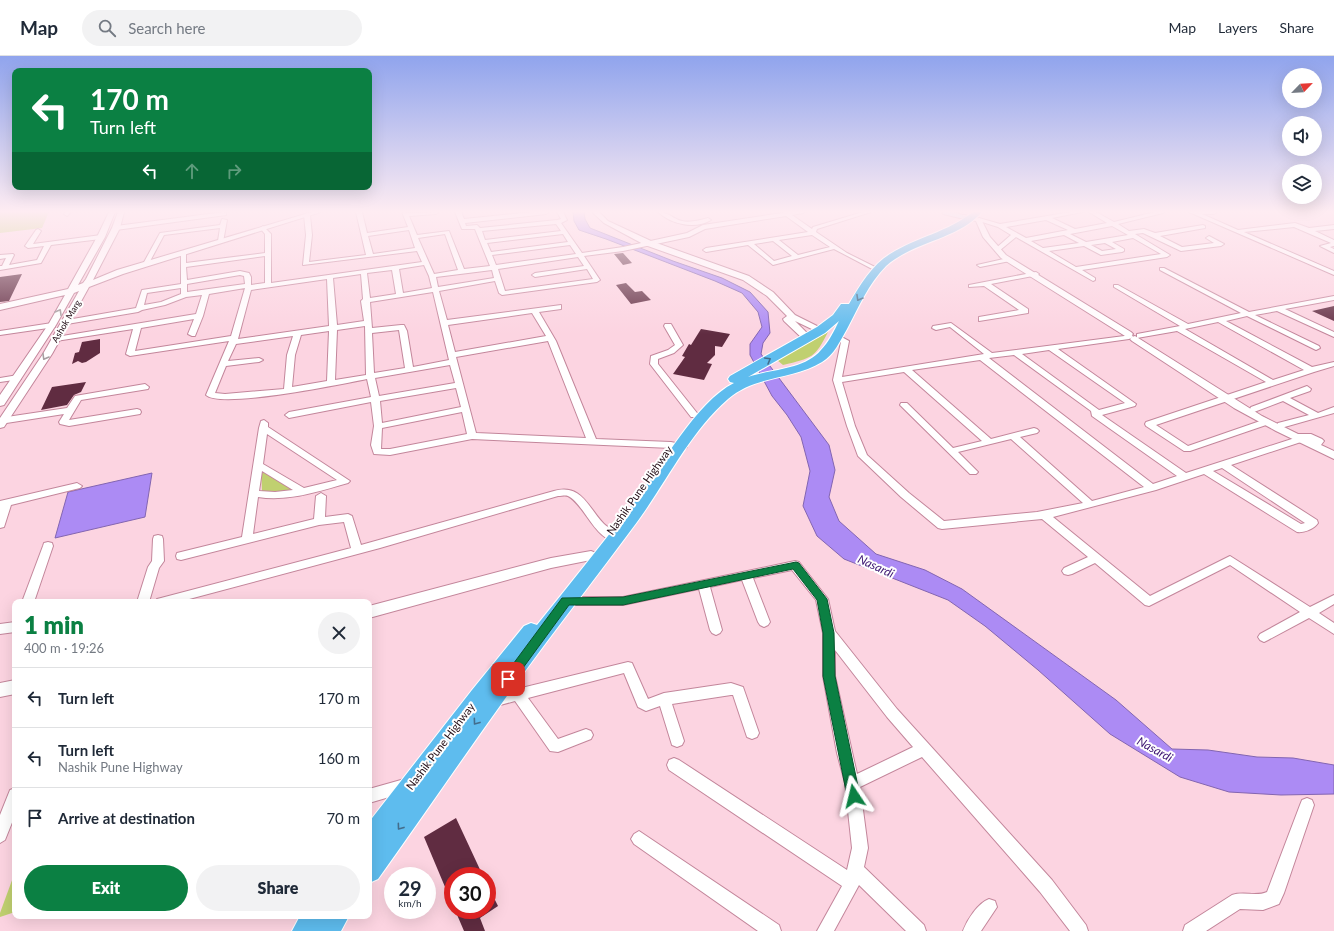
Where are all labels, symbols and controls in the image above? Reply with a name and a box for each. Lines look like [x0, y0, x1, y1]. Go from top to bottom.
search box [82, 10, 362, 46]
text: Map [20, 16, 58, 39]
icon: search [96, 17, 118, 39]
text: Search here [128, 19, 206, 37]
text: Map [1168, 19, 1196, 36]
text: Layers [1218, 19, 1258, 36]
text: Share [1280, 19, 1314, 36]
north arrow [1282, 68, 1322, 108]
map controls [1282, 68, 1322, 204]
text: 170 m [90, 82, 169, 116]
icon: left [24, 84, 76, 136]
text: Turn left [90, 116, 156, 138]
button: sound [1282, 116, 1322, 156]
icon: left [139, 160, 161, 182]
icon: ahead [181, 160, 203, 182]
icon: right [223, 160, 245, 182]
button: layers [1282, 164, 1322, 204]
one-way arrow [857, 294, 864, 301]
street label: Ashok Marg [49, 298, 83, 344]
one-way arrow [55, 309, 62, 316]
one-way arrow [42, 353, 49, 361]
one-way arrow [764, 357, 771, 364]
street label: Nashik Pune Highway [603, 443, 675, 537]
water label: Nasardi [855, 551, 897, 581]
text: 1 min [24, 610, 84, 639]
button: close [318, 612, 360, 654]
text: 400 m · 19:26 [24, 640, 104, 656]
pin [491, 662, 525, 696]
icon: arrive [497, 668, 519, 690]
icon: left [24, 687, 46, 709]
text: Turn left [58, 689, 114, 707]
text: 170 m [318, 689, 360, 707]
street label: Nashik Pune Highway [403, 700, 477, 792]
one-way arrow [474, 717, 481, 724]
water label: Nasardi [1135, 733, 1176, 765]
text: Turn left [58, 741, 114, 759]
icon: left [24, 747, 46, 769]
text: 160 m [318, 749, 360, 767]
text: Nashik Pune Highway [58, 759, 183, 775]
position arrow [833, 775, 875, 817]
icon: arrive [24, 807, 46, 829]
text: Arrive at destination [58, 809, 195, 827]
text: 70 m [326, 809, 360, 827]
one-way arrow [397, 823, 405, 830]
button: Exit [24, 865, 188, 911]
button: Share [196, 865, 360, 911]
speed limit sign: 30 [444, 867, 496, 919]
text: 29 [398, 876, 422, 900]
text: km/h [398, 897, 422, 909]

